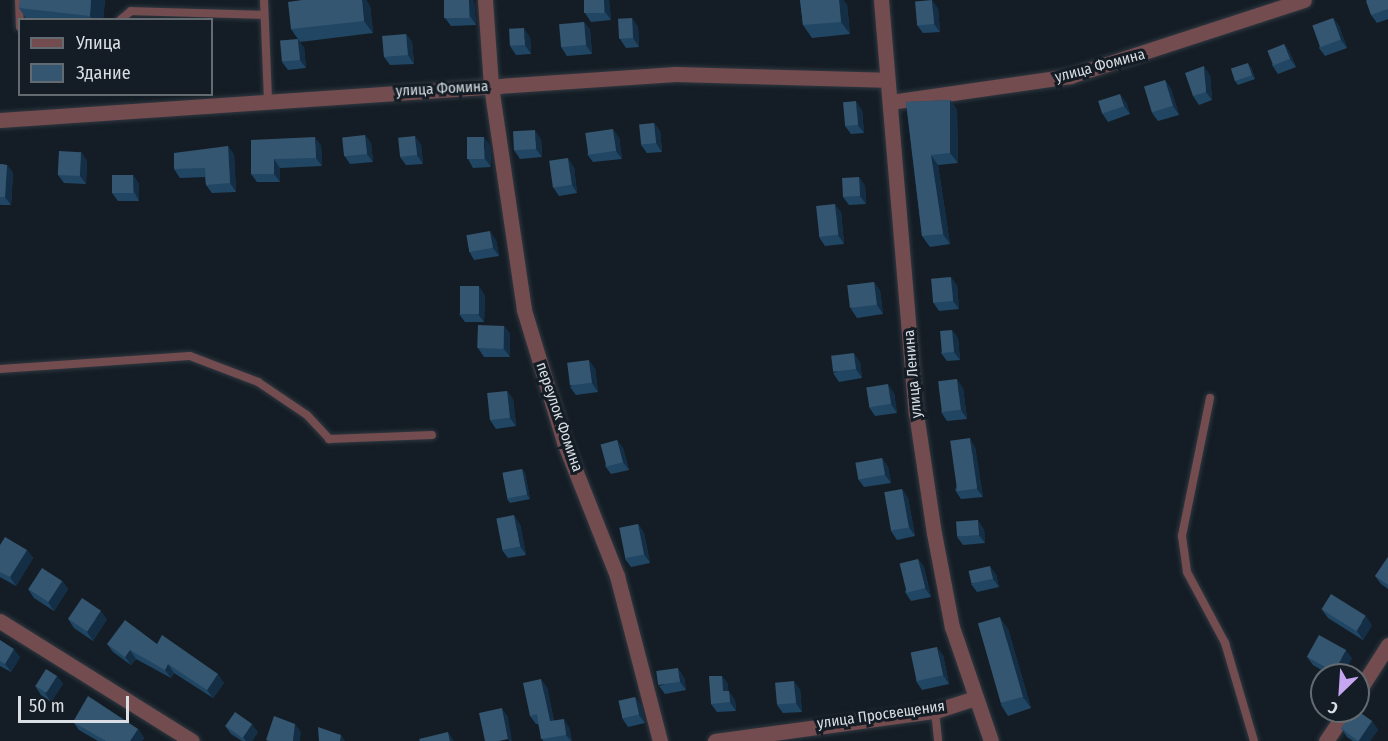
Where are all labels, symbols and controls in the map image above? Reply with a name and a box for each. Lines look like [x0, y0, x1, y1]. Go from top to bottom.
legend [18, 18, 213, 96]
text: Улица [76, 32, 121, 54]
street label: улица Фомина [1053, 45, 1147, 87]
text: Здание [76, 62, 131, 84]
street label: улица Фомина [395, 78, 489, 100]
street label: улица Ленина [900, 329, 926, 419]
street label: переулок Фомина [532, 360, 586, 474]
north arrow [1310, 663, 1370, 723]
scale bar [21, 684, 132, 722]
text: 50 m [29, 695, 65, 717]
street label: улица Просвещения [816, 697, 946, 733]
text: С [1325, 698, 1341, 718]

